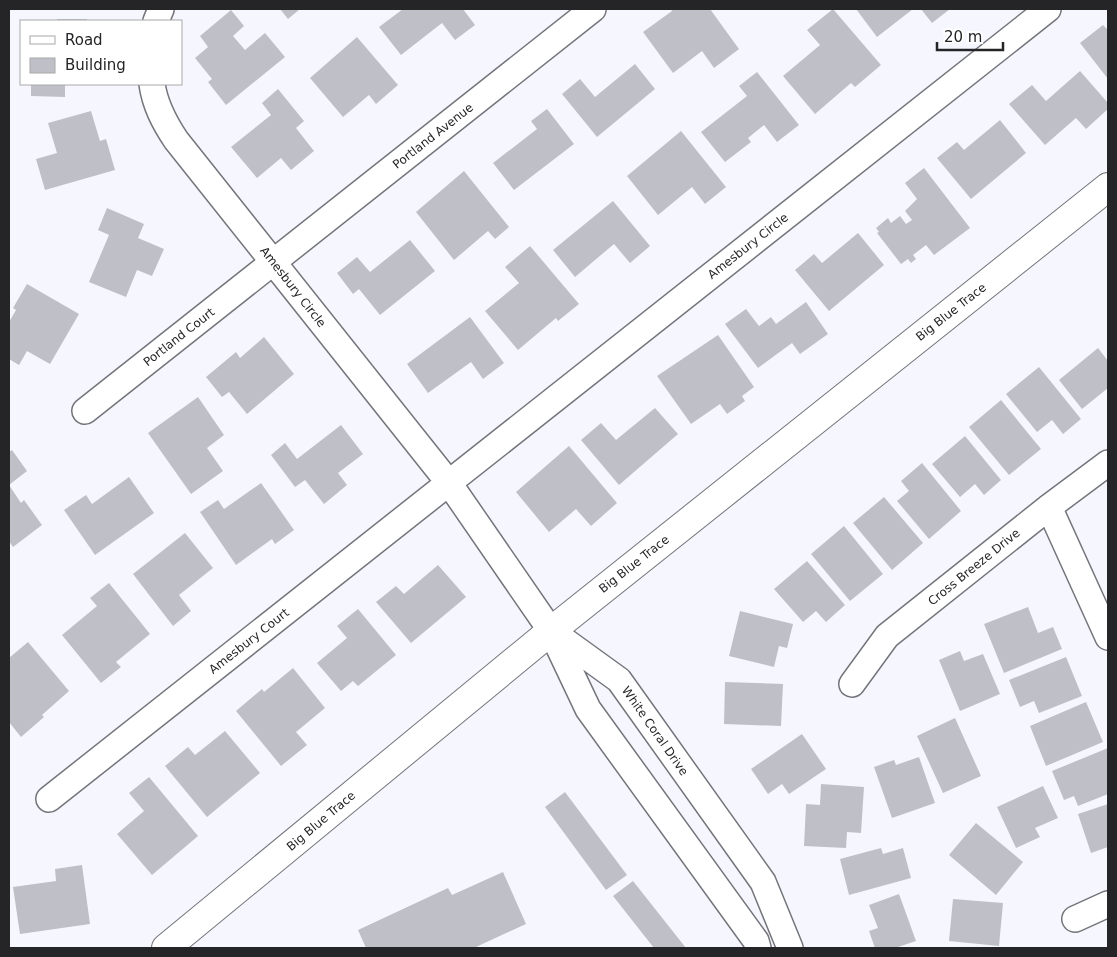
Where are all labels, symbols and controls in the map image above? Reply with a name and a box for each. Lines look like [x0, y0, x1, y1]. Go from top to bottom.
legend [20, 20, 182, 85]
scale bar [937, 20, 1003, 52]
text: 20 m [944, 28, 982, 46]
text: Road [65, 31, 103, 49]
text: Building [65, 56, 126, 74]
street label: Portland Avenue [390, 100, 476, 172]
street label: Amesbury Circle [705, 210, 791, 282]
street label: Amesbury Circle [257, 244, 329, 330]
street label: Big Blue Trace [913, 280, 989, 344]
street label: Portland Court [141, 305, 218, 369]
street label: Cross Breeze Drive [925, 526, 1023, 608]
street label: Big Blue Trace [596, 532, 672, 596]
street label: Amesbury Court [206, 605, 292, 677]
street label: White Coral Drive [619, 684, 691, 778]
street label: Big Blue Trace [284, 788, 358, 854]

